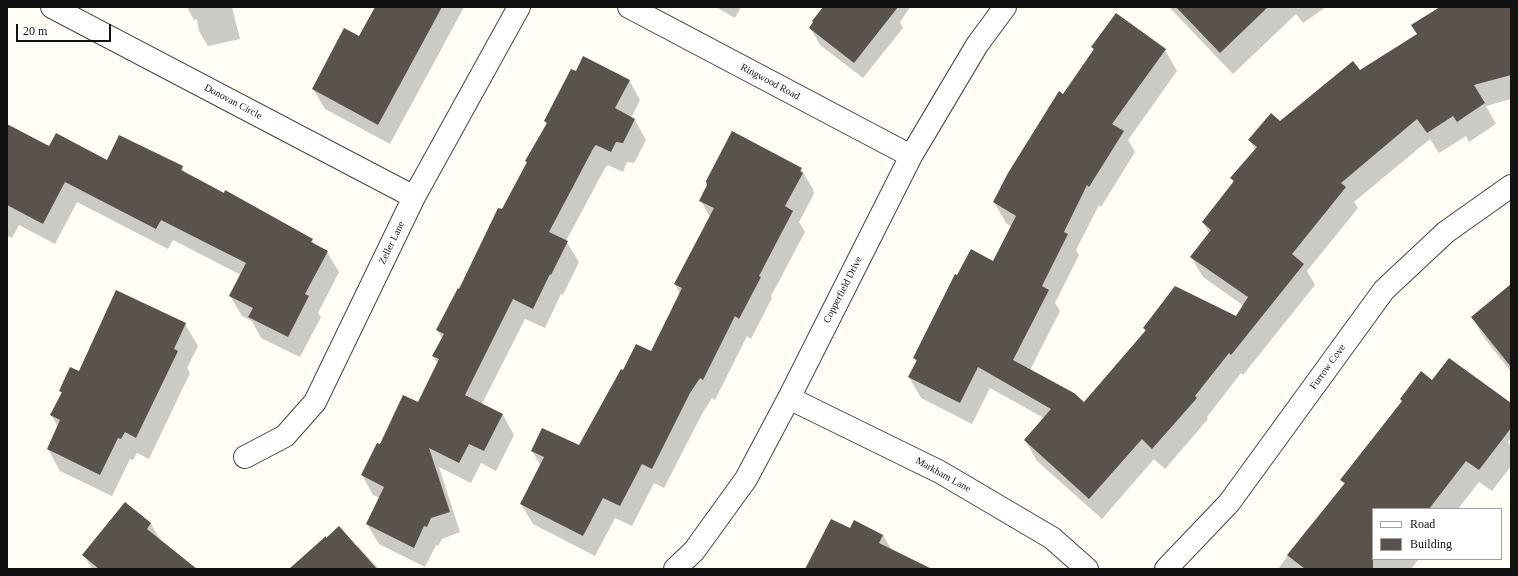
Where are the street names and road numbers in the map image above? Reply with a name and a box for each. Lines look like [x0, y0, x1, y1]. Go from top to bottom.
street label: Ringwood Road [738, 61, 802, 103]
street label: Donovan Circle [202, 82, 264, 122]
street label: Zeller Lane [376, 220, 408, 266]
street label: Copperfield Drive [821, 255, 865, 325]
street label: Furrow Cove [1308, 342, 1348, 392]
street label: Markham Lane [913, 455, 973, 495]

